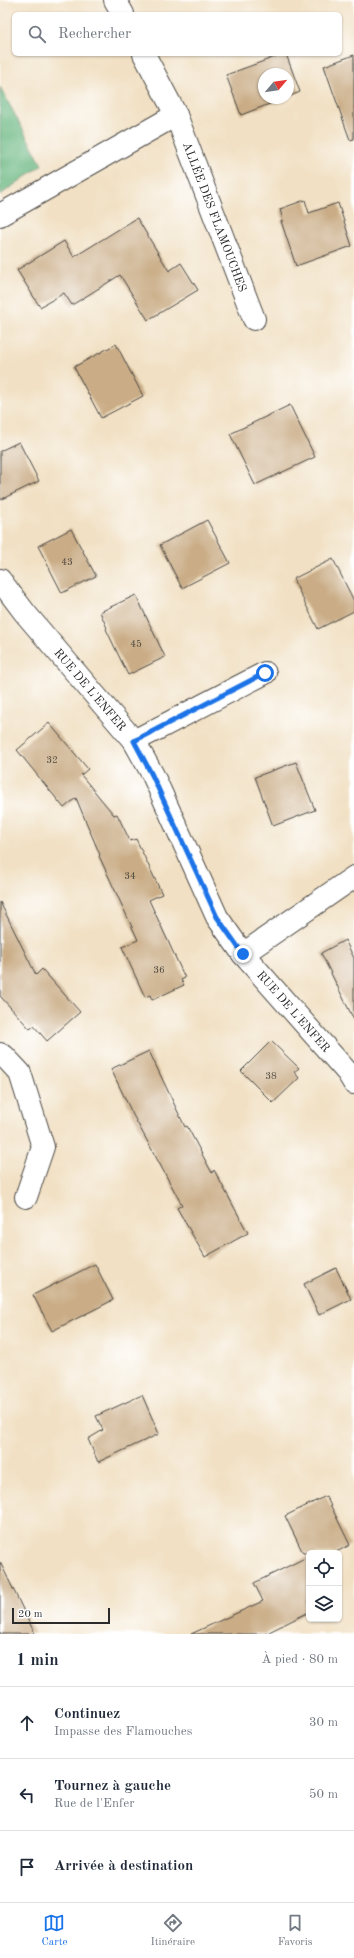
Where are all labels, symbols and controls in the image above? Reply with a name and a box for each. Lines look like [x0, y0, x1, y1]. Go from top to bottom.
search box [12, 12, 342, 56]
icon: search [26, 23, 48, 45]
text: Rechercher [58, 27, 131, 42]
north arrow [258, 68, 294, 104]
street label: ALLÉE DES FLAMOUCHES [180, 141, 248, 294]
house number: 43 [61, 557, 73, 567]
house number: 45 [130, 639, 142, 649]
street label: RUE DE L'ENFER [51, 647, 128, 734]
route start [256, 664, 274, 682]
house number: 32 [46, 755, 58, 765]
house number: 34 [124, 871, 136, 881]
route end [234, 945, 252, 963]
house number: 36 [153, 965, 165, 975]
street label: RUE DE L'ENFER [254, 969, 332, 1055]
house number: 38 [265, 1071, 277, 1081]
map controls [306, 1550, 342, 1622]
button: locate [306, 1550, 342, 1586]
button: layers [306, 1586, 342, 1622]
scale bar [12, 1606, 110, 1625]
text: 20 m [18, 1609, 43, 1620]
text: 1 min [16, 1652, 59, 1669]
text: À pied · 80 m [261, 1653, 338, 1666]
text: Continuez [54, 1707, 120, 1722]
icon: ahead [16, 1712, 38, 1734]
text: 30 m [309, 1716, 338, 1729]
text: Impasse des Flamouches [54, 1725, 192, 1738]
text: Tournez à gauche [54, 1779, 171, 1794]
icon: left [16, 1784, 38, 1806]
text: 50 m [309, 1788, 338, 1801]
text: Rue de l'Enfer [54, 1797, 135, 1810]
icon: arrive [16, 1856, 38, 1878]
text: Arrivée à destination [54, 1859, 193, 1874]
tab: Carte [41, 1912, 68, 1950]
tab: Itinéraire [150, 1912, 195, 1950]
tab: Favoris [278, 1912, 313, 1950]

